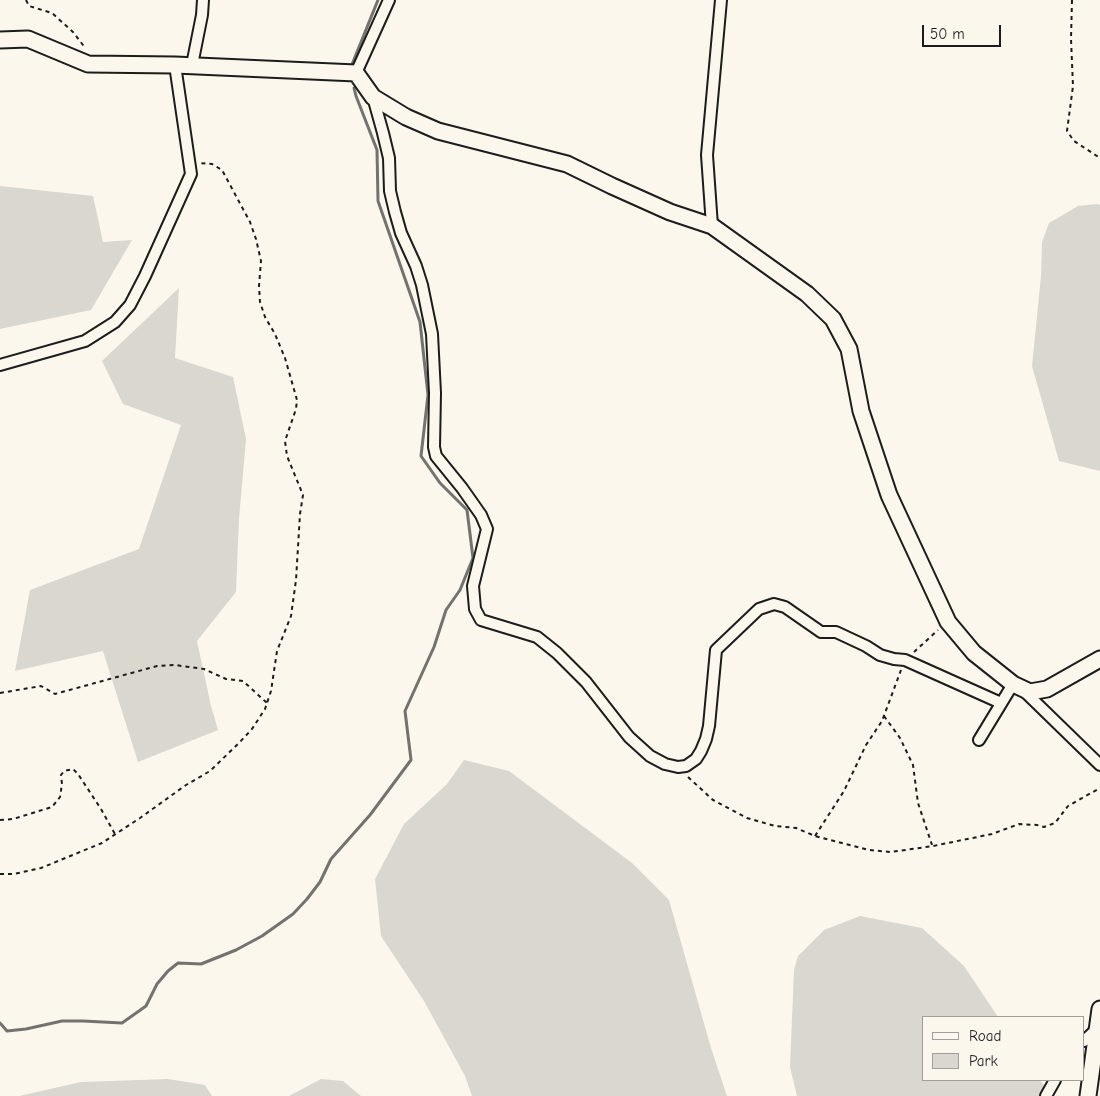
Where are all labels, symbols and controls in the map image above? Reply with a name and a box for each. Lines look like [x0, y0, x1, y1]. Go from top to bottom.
scale bar [925, 15, 1004, 47]
text: 50 m [930, 25, 965, 43]
legend [922, 1016, 1085, 1081]
text: Road [969, 1027, 1001, 1045]
text: Park [969, 1052, 998, 1070]

